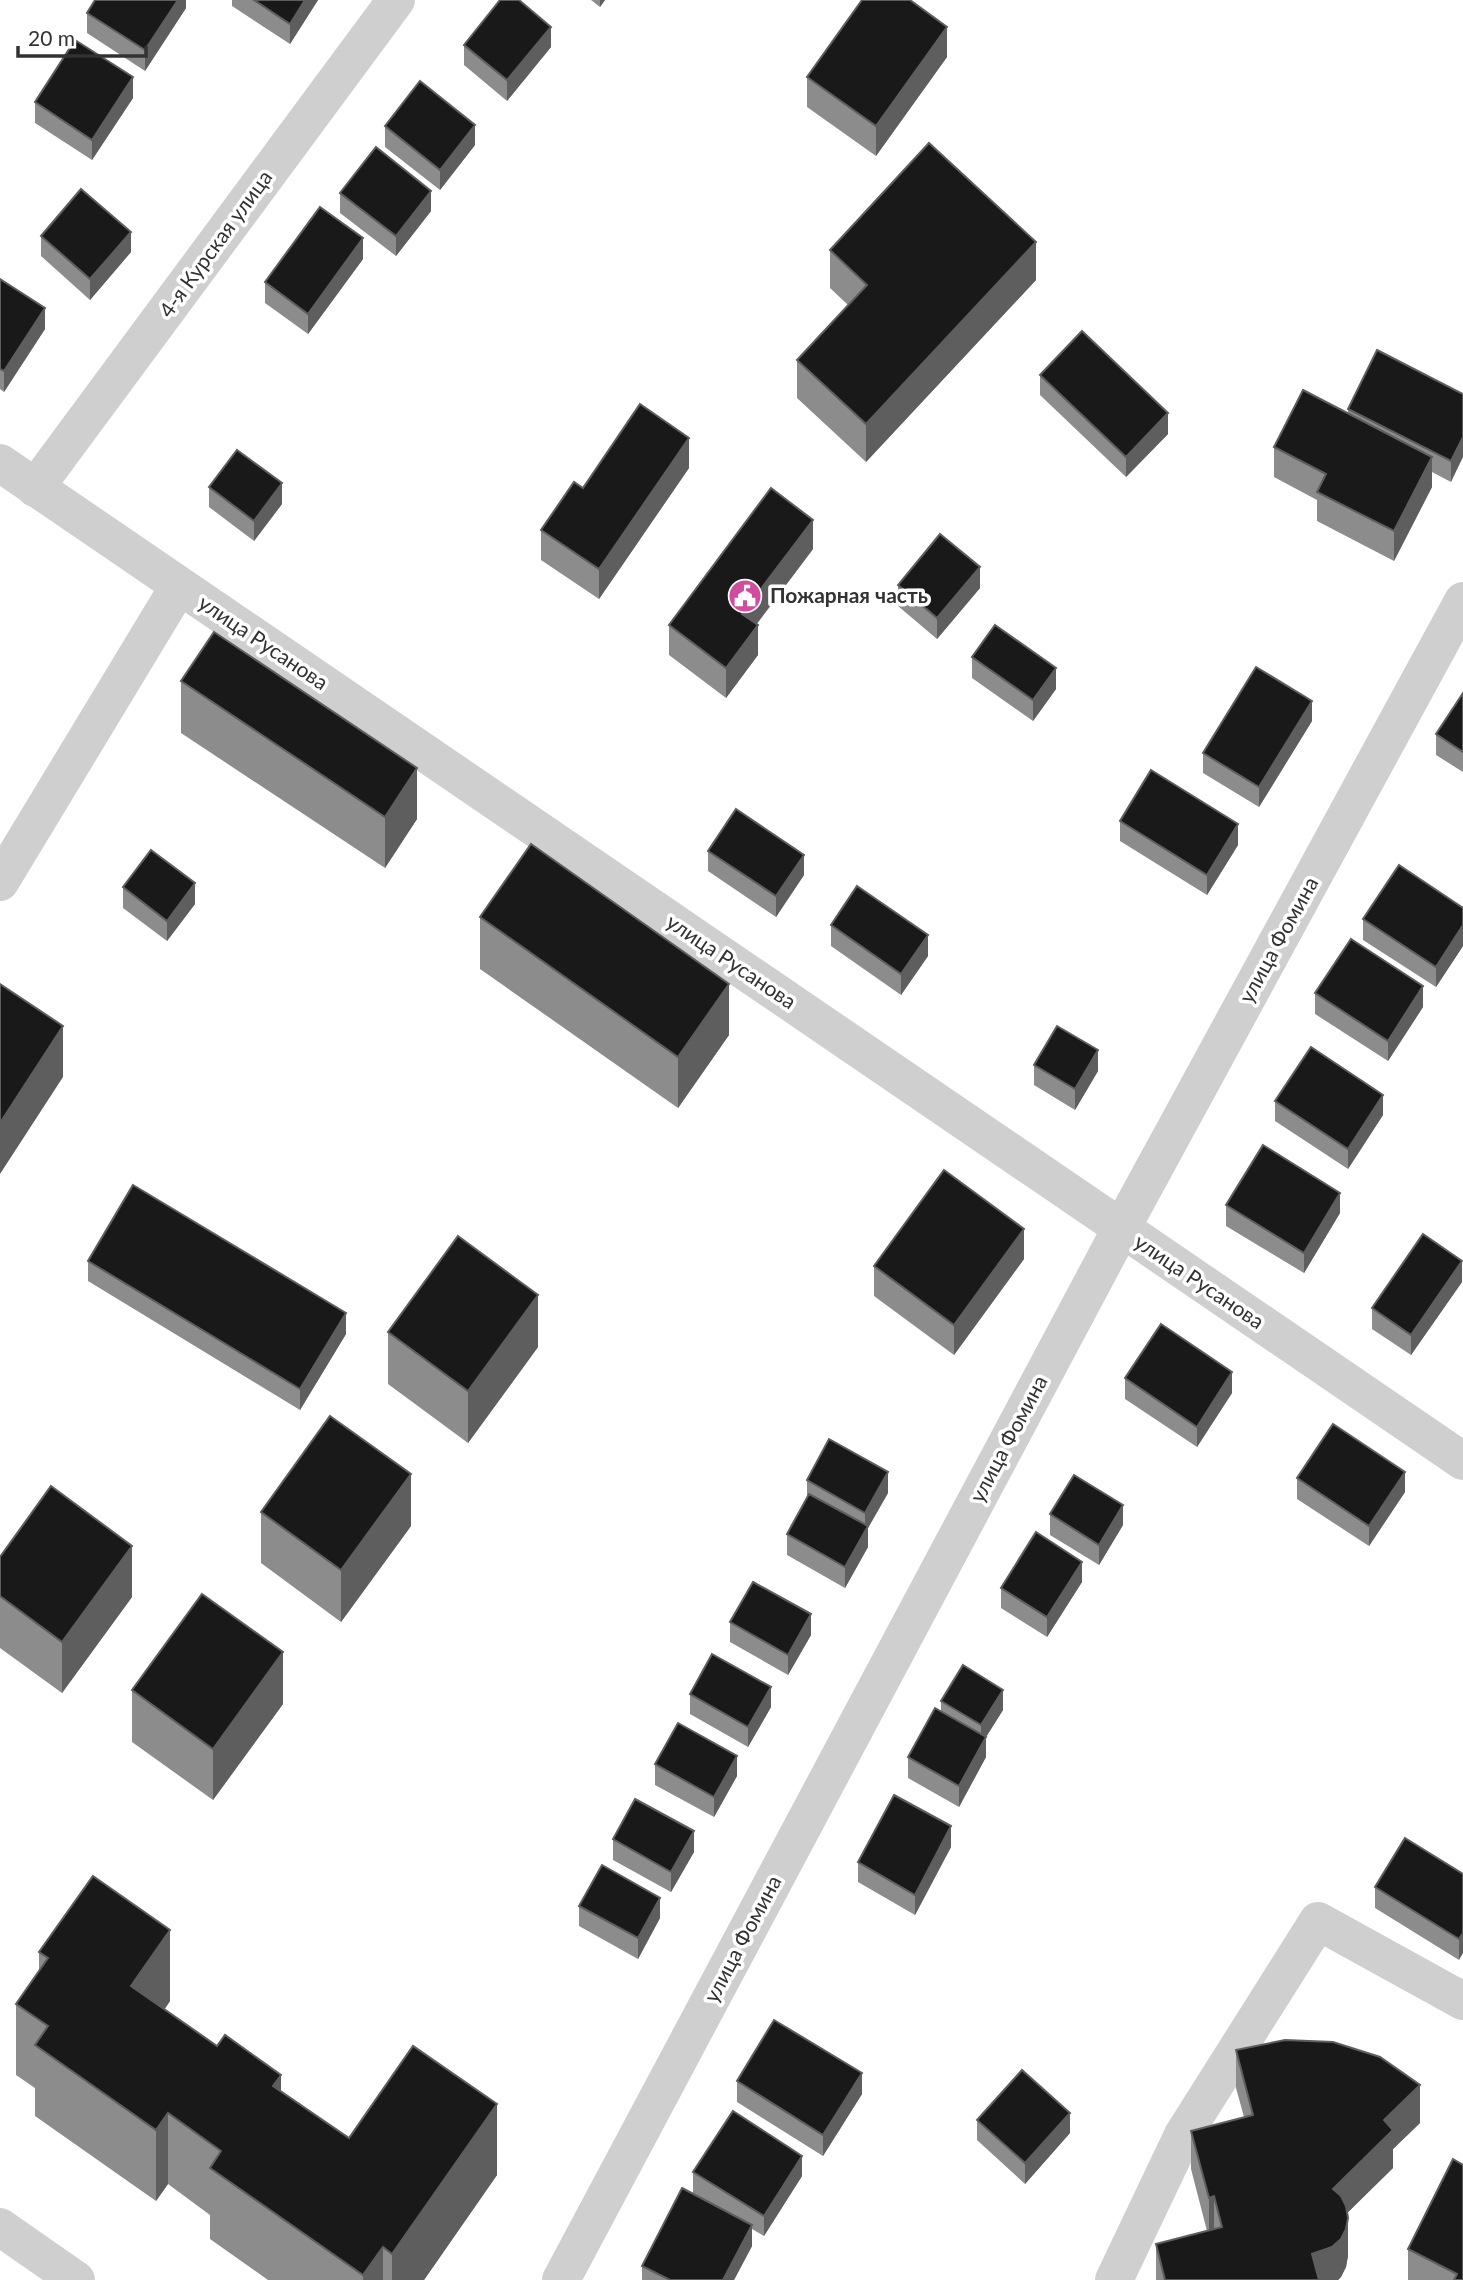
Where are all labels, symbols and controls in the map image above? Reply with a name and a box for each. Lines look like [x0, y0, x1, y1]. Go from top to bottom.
scale bar [18, 14, 145, 58]
text: 20 m [28, 25, 75, 50]
street label: 4-я Курская улица [153, 165, 277, 322]
public building icon: Пожарная часть [726, 577, 764, 615]
place label: Пожарная часть [770, 582, 928, 607]
street label: улица Русанова [194, 589, 333, 694]
street label: улица Фомина [1233, 872, 1323, 1007]
street label: улица Русанова [662, 908, 801, 1013]
street label: улица Русанова [1130, 1228, 1269, 1333]
street label: улица Фомина [964, 1371, 1052, 1506]
street label: улица Фомина [698, 1871, 786, 2006]

